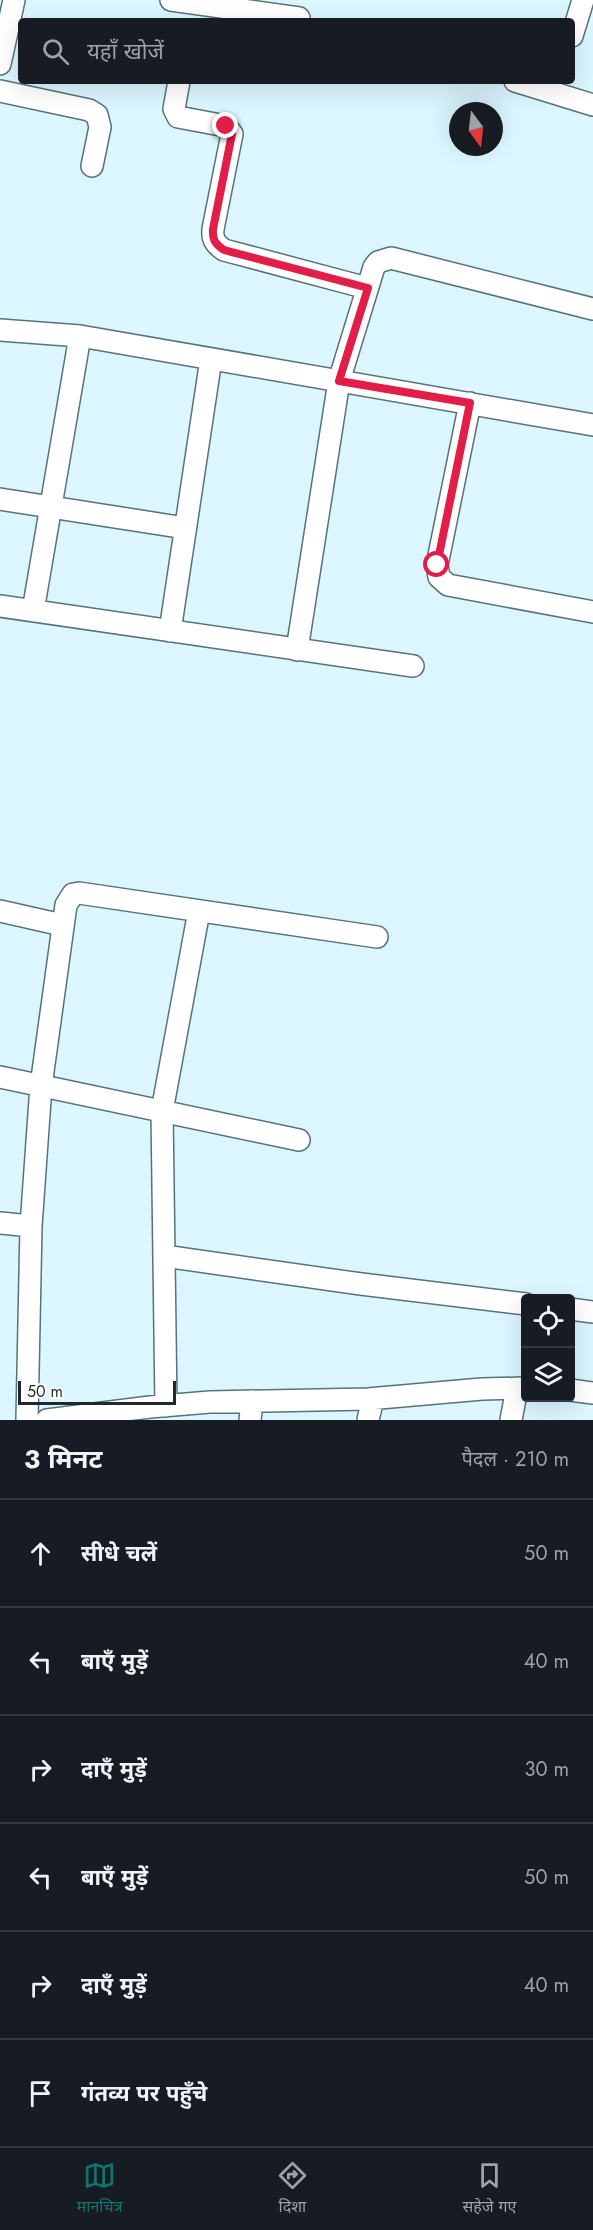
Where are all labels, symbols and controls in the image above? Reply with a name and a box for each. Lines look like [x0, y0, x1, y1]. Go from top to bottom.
search box [18, 18, 575, 84]
icon: search [39, 35, 72, 68]
text: यहाँ खोजें [87, 35, 164, 67]
north arrow [449, 102, 503, 156]
route end [212, 112, 238, 138]
route start [423, 551, 449, 577]
map controls [521, 1294, 575, 1402]
button: locate [521, 1294, 575, 1348]
button: layers [521, 1348, 575, 1402]
scale bar [18, 1378, 176, 1406]
text: 50 m [27, 1380, 63, 1403]
text: 3 मिनट [24, 1440, 103, 1478]
text: पैदल · 210 m [461, 1445, 569, 1474]
icon: ahead [24, 1537, 57, 1570]
text: सीधे चलें [81, 1537, 157, 1569]
text: 50 m [524, 1539, 569, 1568]
icon: left [24, 1645, 57, 1678]
text: बाएँ मुड़ें [81, 1645, 148, 1677]
text: 40 m [524, 1647, 569, 1676]
icon: right [24, 1753, 57, 1786]
text: दाएँ मुड़ें [81, 1753, 147, 1785]
text: 30 m [524, 1755, 569, 1784]
icon: left [24, 1861, 57, 1894]
text: बाएँ मुड़ें [81, 1861, 148, 1893]
text: 50 m [524, 1863, 569, 1892]
icon: right [24, 1969, 57, 2002]
text: दाएँ मुड़ें [81, 1969, 147, 2001]
text: 40 m [524, 1971, 569, 2000]
icon: arrive [24, 2077, 57, 2110]
text: गंतव्य पर पहुँचे [81, 2077, 207, 2109]
tab: मानचित्र [77, 2159, 122, 2219]
tab: दिशा [276, 2159, 309, 2219]
tab: सहेजे गए [462, 2159, 516, 2219]

